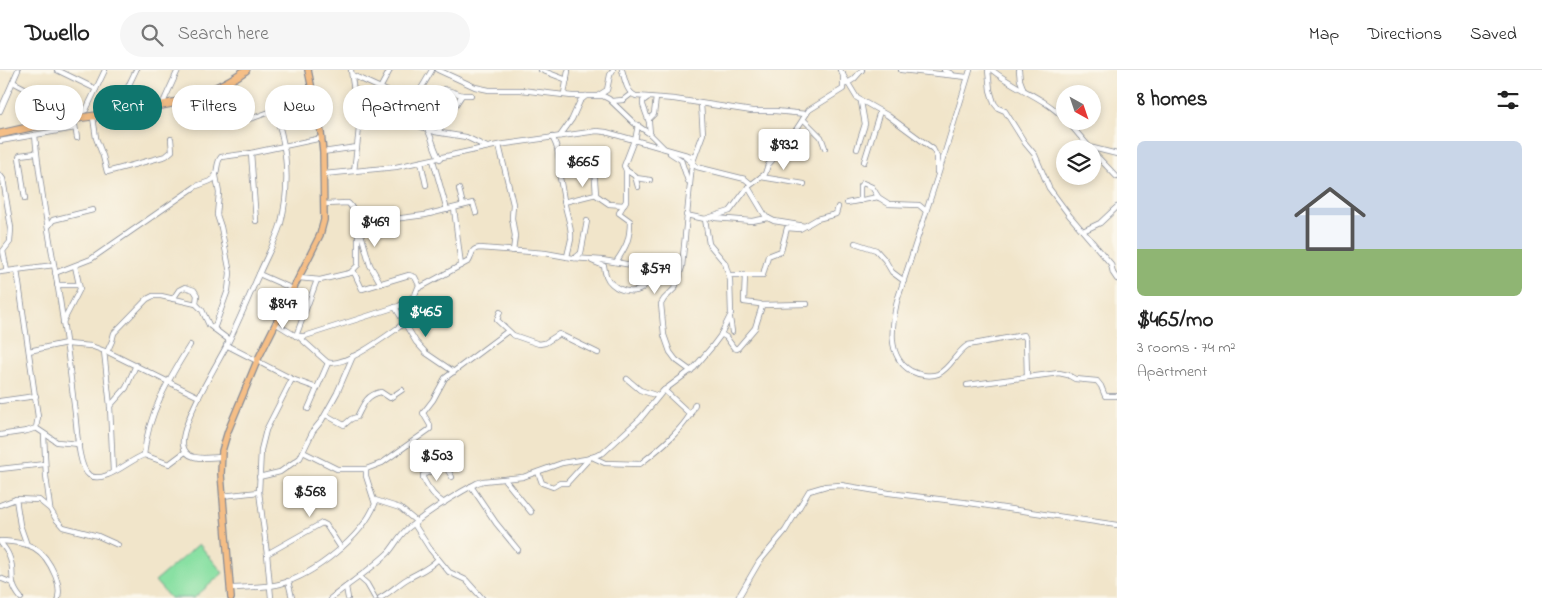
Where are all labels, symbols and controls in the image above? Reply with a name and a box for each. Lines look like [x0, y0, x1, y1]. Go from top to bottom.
search box [120, 12, 470, 57]
text: Dwello [25, 17, 90, 52]
icon: search [138, 21, 166, 49]
text: Search here [178, 21, 269, 48]
text: Map [1309, 22, 1339, 48]
text: Directions [1367, 22, 1442, 48]
text: Saved [1470, 22, 1517, 48]
chip: Buy [15, 85, 83, 130]
chip: Rent [93, 85, 162, 130]
chip: Filters [172, 85, 255, 130]
chip: New [265, 85, 333, 130]
chip: Apartment [343, 85, 458, 130]
north arrow [1056, 85, 1101, 130]
map controls [1056, 85, 1101, 185]
text: 8 homes [1137, 85, 1207, 115]
icon: filters [1494, 86, 1522, 114]
pin: $932 [754, 128, 814, 171]
text: $932 [769, 133, 799, 157]
button: layers [1056, 140, 1101, 185]
pin: $665 [553, 146, 613, 188]
text: $665 [567, 150, 599, 174]
icon: home [1285, 174, 1375, 264]
pin: $469 [345, 206, 405, 248]
text: $469 [361, 210, 389, 234]
pin: $579 [625, 252, 685, 295]
text: $579 [640, 257, 670, 281]
pin: $847 [253, 288, 313, 330]
text: $847 [269, 292, 297, 316]
pin: $465 [396, 296, 456, 338]
text: $465 [410, 300, 442, 324]
text: $465/mo [1137, 306, 1213, 336]
text: 3 rooms · 74 m² [1137, 336, 1236, 360]
text: Apartment [1137, 360, 1207, 384]
pin: $503 [407, 440, 467, 482]
text: $503 [421, 444, 453, 468]
pin: $568 [280, 476, 340, 518]
text: $568 [294, 480, 326, 504]

